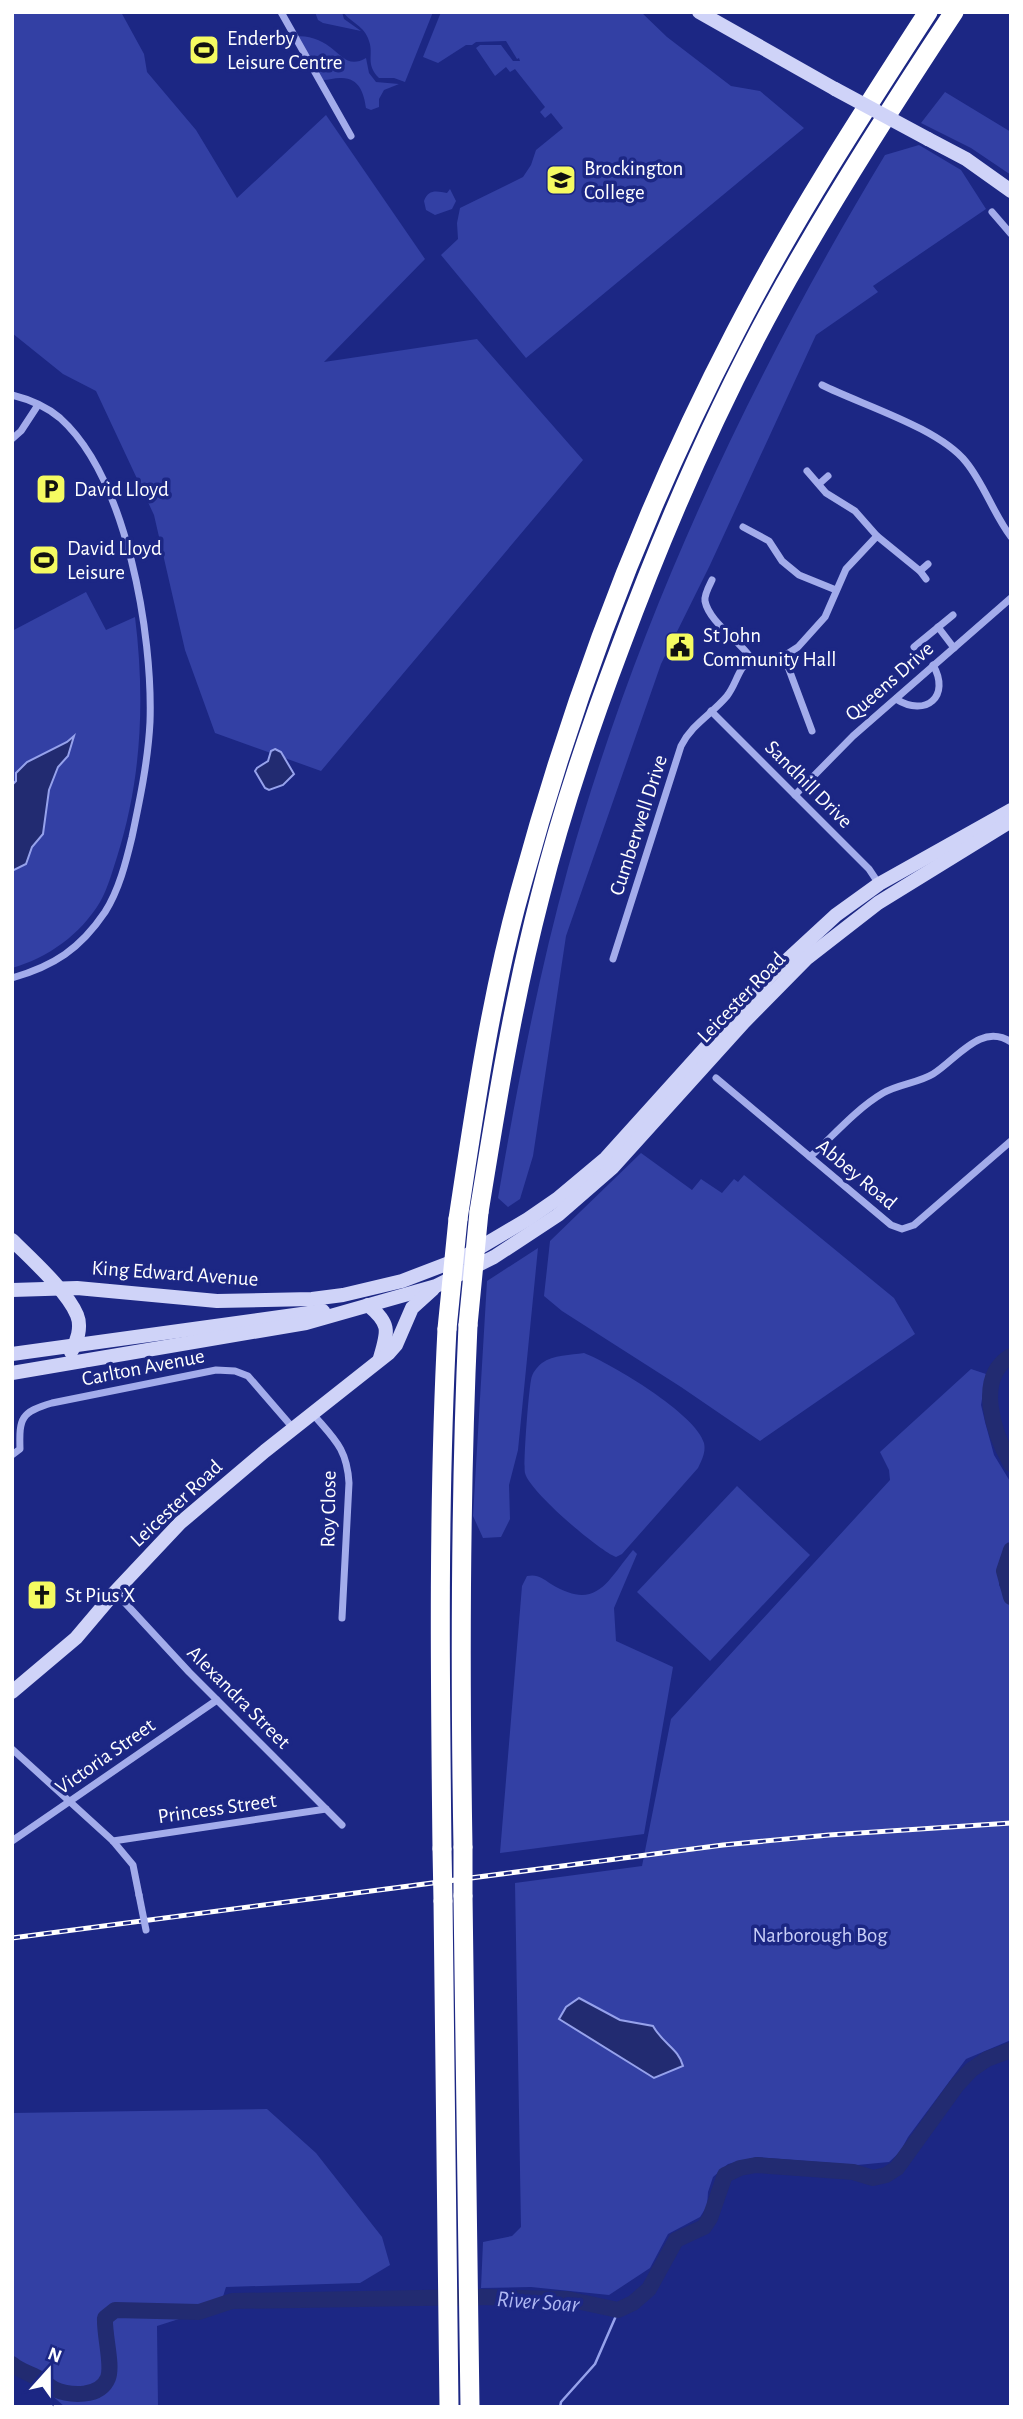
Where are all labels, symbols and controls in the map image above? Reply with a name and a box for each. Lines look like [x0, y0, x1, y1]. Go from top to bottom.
place label: Enderby Leisure Centre [227, 28, 343, 73]
sports icon: Enderby Leisure Centre [187, 33, 221, 67]
place label: Brockington College [584, 158, 683, 203]
school or university icon: Brockington College [544, 163, 578, 197]
parking icon: David Lloyd [34, 472, 68, 506]
place label: David Lloyd [74, 479, 169, 500]
place label: David Lloyd Leisure [67, 538, 162, 583]
sports icon: David Lloyd Leisure [27, 543, 61, 577]
place label: St John Community Hall [703, 625, 837, 670]
public building icon: St John Community Hall [663, 630, 697, 664]
street label: Queens Drive [841, 638, 937, 725]
street label: Sandhill Drive [761, 737, 856, 832]
street label: Cumberwell Drive [606, 752, 671, 898]
street label: Leicester Road [693, 948, 790, 1047]
street label: Abbey Road [813, 1135, 901, 1214]
street label: King Edward Avenue [91, 1257, 259, 1290]
street label: Carlton Avenue [80, 1345, 206, 1390]
street label: Leicester Road [126, 1456, 226, 1551]
street label: Roy Close [317, 1470, 340, 1548]
church icon: St Pius X [25, 1578, 59, 1612]
place label: St Pius X [65, 1585, 136, 1606]
street label: Alexandra Street [183, 1642, 294, 1753]
street label: Victoria Street [52, 1714, 159, 1798]
street label: Princess Street [156, 1790, 278, 1827]
park label: Narborough Bog [752, 1925, 888, 1946]
water label: River Soar [496, 2288, 580, 2317]
north arrow [14, 2335, 84, 2405]
text: N [45, 2344, 64, 2367]

